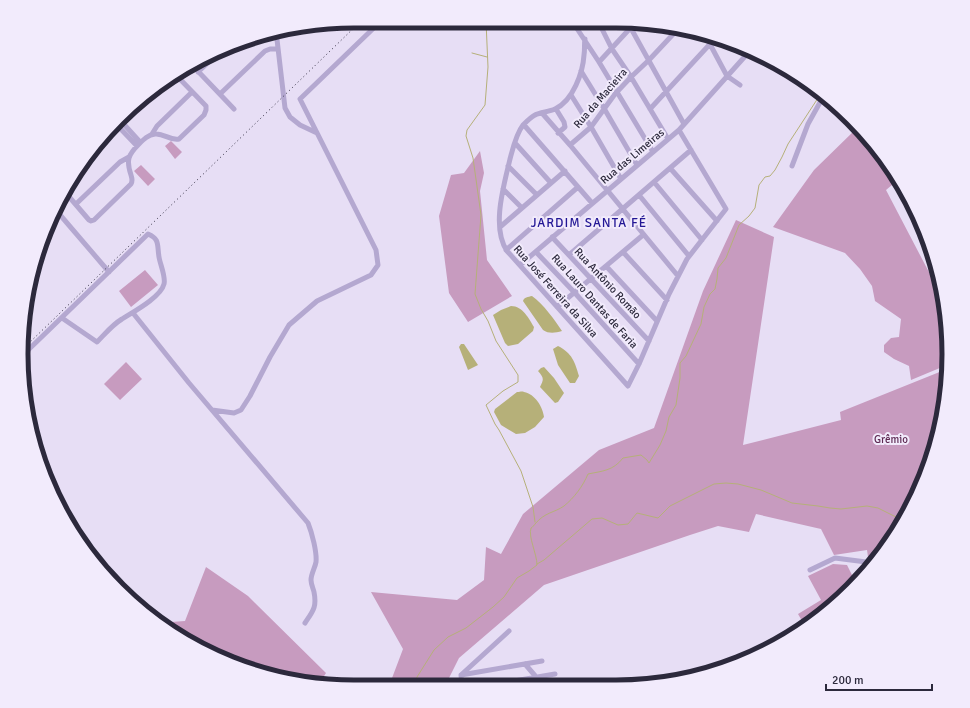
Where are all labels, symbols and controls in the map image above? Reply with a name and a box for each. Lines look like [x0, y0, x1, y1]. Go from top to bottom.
street label: Rua da Macieira [571, 65, 630, 131]
street label: Rua das Limeiras [598, 126, 667, 187]
district label: JARDIM SANTA FÉ [531, 214, 647, 231]
street label: Rua José Ferreira da Silva [511, 243, 601, 340]
street label: Rua Antônio Romão [572, 245, 644, 322]
street label: Rua Lauro Dantas de Faria [549, 252, 641, 351]
park label: Grêmio [874, 433, 908, 446]
scale bar [826, 666, 932, 692]
text: 200 m [832, 673, 864, 688]

